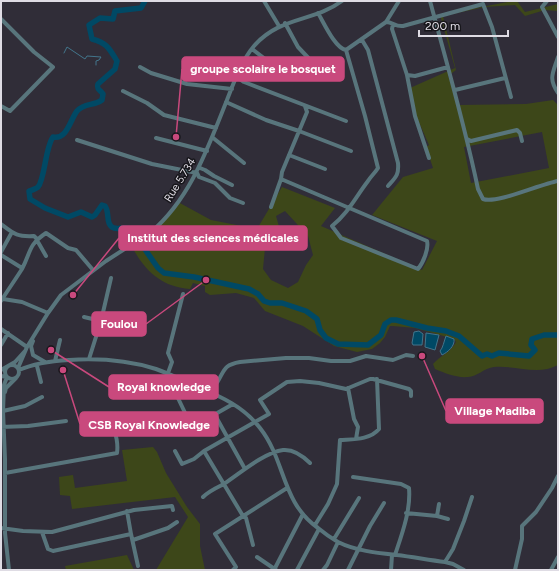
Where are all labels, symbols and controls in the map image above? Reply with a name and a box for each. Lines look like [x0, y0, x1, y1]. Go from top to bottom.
scale bar [419, 12, 508, 38]
text: 200 m [425, 19, 460, 33]
callout: groupe scolaire le bosquet [182, 57, 344, 81]
text: groupe scolaire le bosquet [190, 62, 336, 76]
street label: Rue 5.734 [161, 156, 199, 204]
callout: Institut des sciences médicales [119, 226, 307, 250]
text: Institut des sciences médicales [127, 231, 299, 245]
callout: Foulou [92, 312, 146, 336]
text: Foulou [100, 317, 138, 331]
callout: Royal knowledge [109, 375, 218, 399]
text: Royal knowledge [117, 380, 211, 394]
callout: Village Madiba [446, 399, 543, 423]
text: Village Madiba [454, 404, 536, 418]
callout: CSB Royal Knowledge [80, 412, 218, 436]
text: CSB Royal Knowledge [88, 418, 210, 432]

